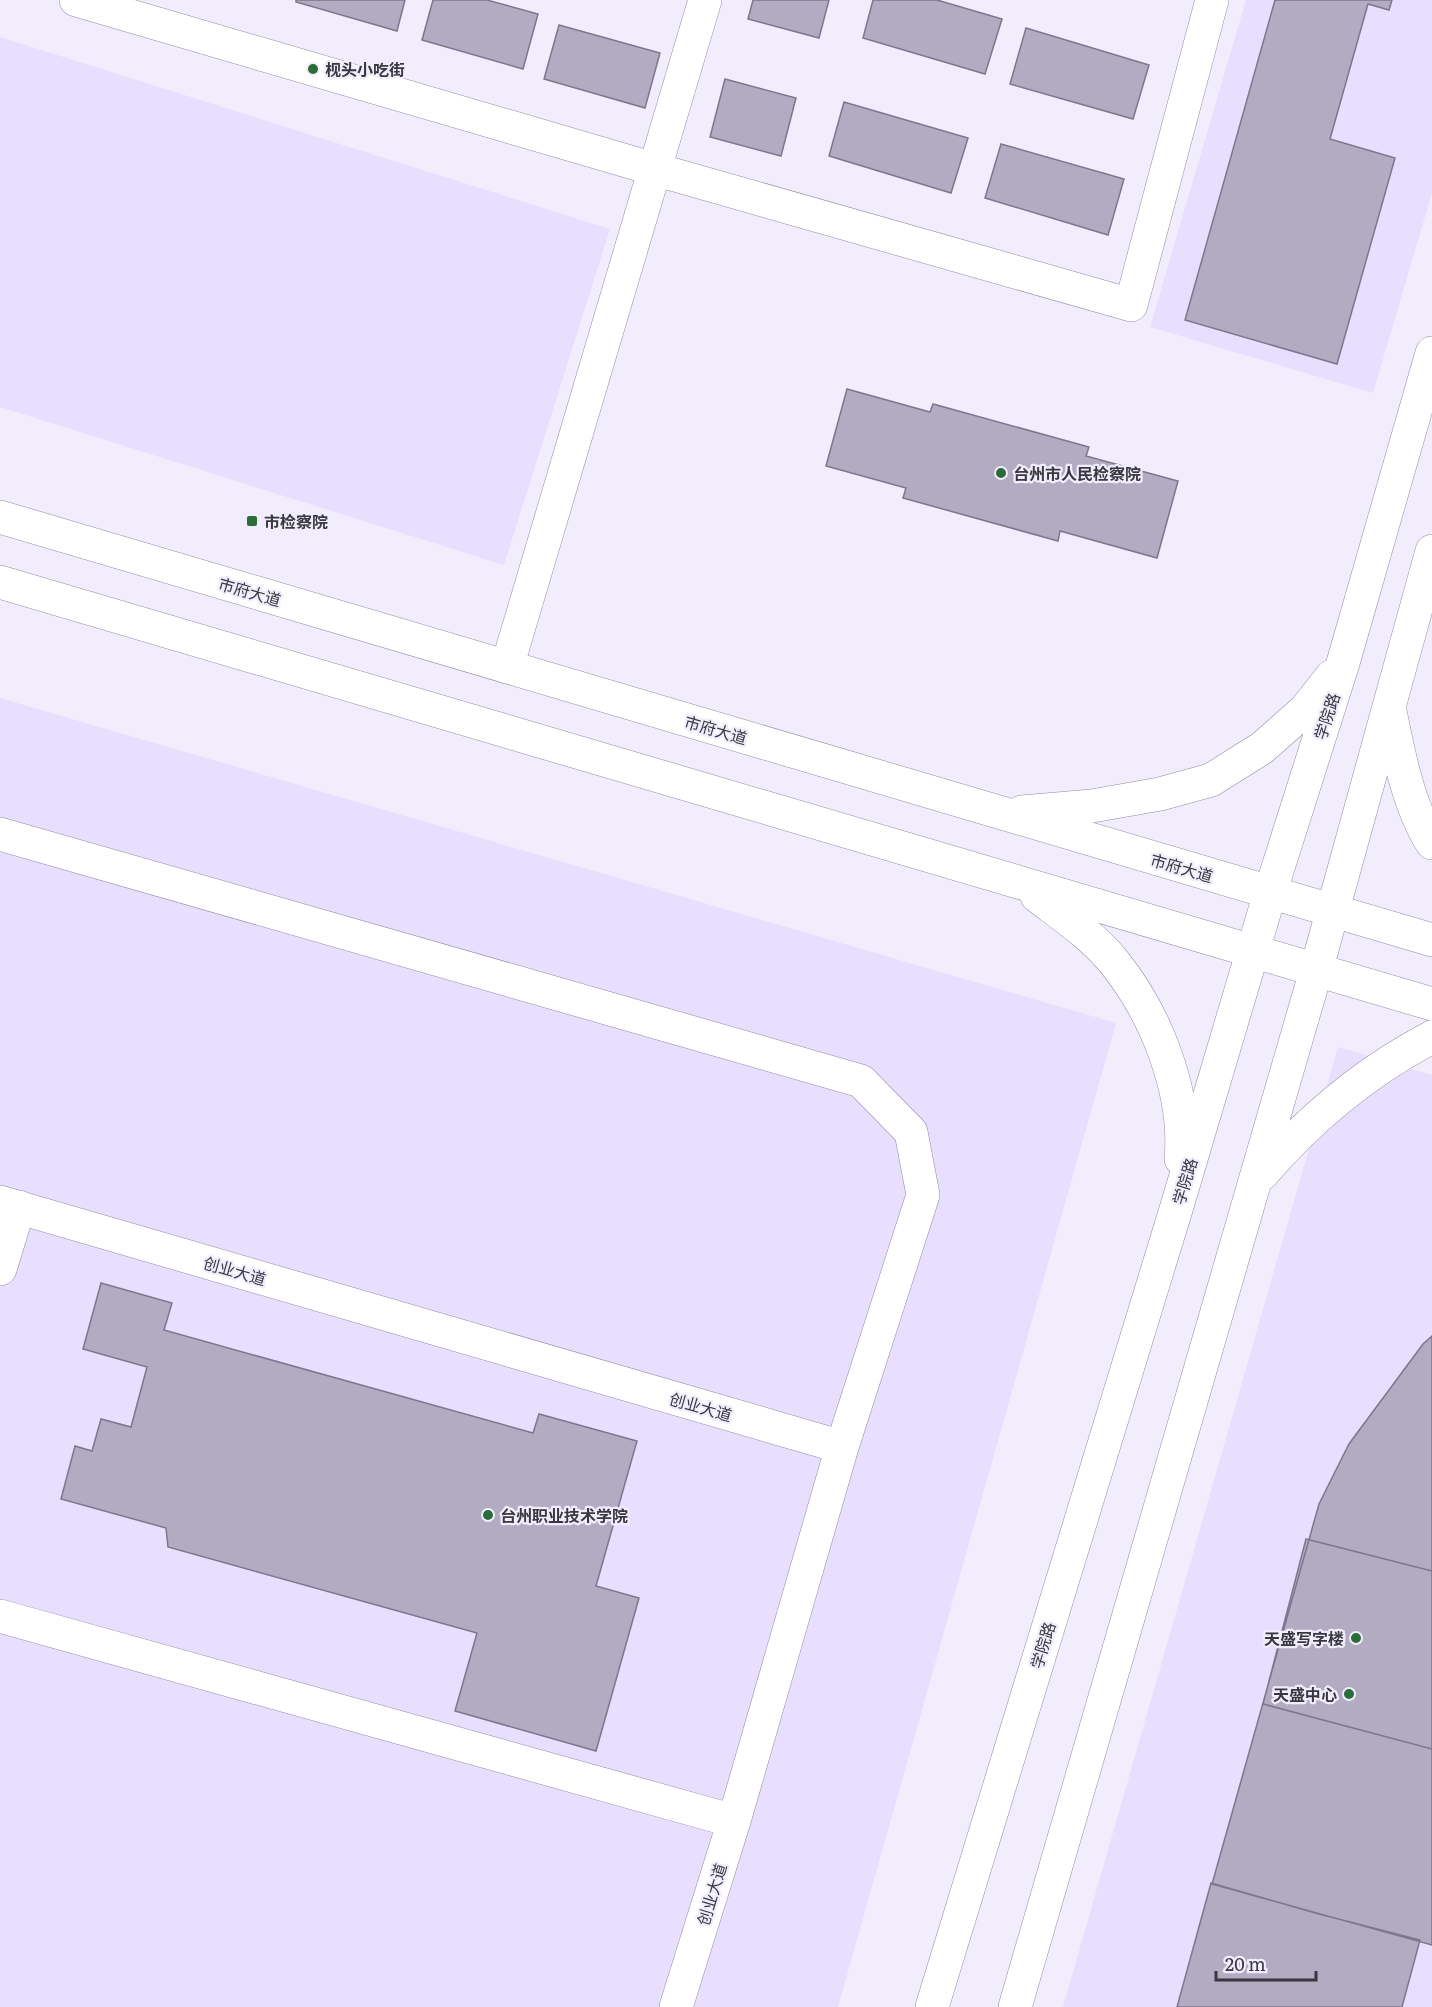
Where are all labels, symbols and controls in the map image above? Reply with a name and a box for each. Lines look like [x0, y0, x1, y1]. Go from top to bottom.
place label: 枧头小吃街 [325, 57, 405, 81]
marker: 枧头小吃街 [306, 62, 320, 76]
place label: 台州市人民检察院 [1013, 461, 1141, 485]
marker: 台州市人民检察院 [994, 466, 1008, 480]
place label: 市检察院 [264, 509, 328, 533]
marker: 市检察院 [245, 514, 259, 528]
street label: 市府大道 [216, 571, 284, 611]
street label: 学院路 [1307, 689, 1345, 743]
street label: 市府大道 [682, 709, 750, 749]
street label: 市府大道 [1148, 847, 1216, 887]
street label: 学院路 [1166, 1155, 1202, 1207]
street label: 创业大道 [201, 1250, 269, 1290]
street label: 创业大道 [667, 1386, 735, 1426]
place label: 台州职业技术学院 [500, 1503, 628, 1527]
marker: 台州职业技术学院 [481, 1508, 495, 1522]
street label: 学院路 [1024, 1619, 1060, 1671]
place label: 天盛写字楼 [1264, 1626, 1344, 1650]
marker: 天盛写字楼 [1349, 1631, 1363, 1645]
place label: 天盛中心 [1273, 1682, 1337, 1706]
marker: 天盛中心 [1342, 1687, 1356, 1701]
street label: 创业大道 [690, 1860, 732, 1928]
scale bar [1216, 1944, 1316, 1982]
text: 20 m [1225, 1950, 1266, 1977]

